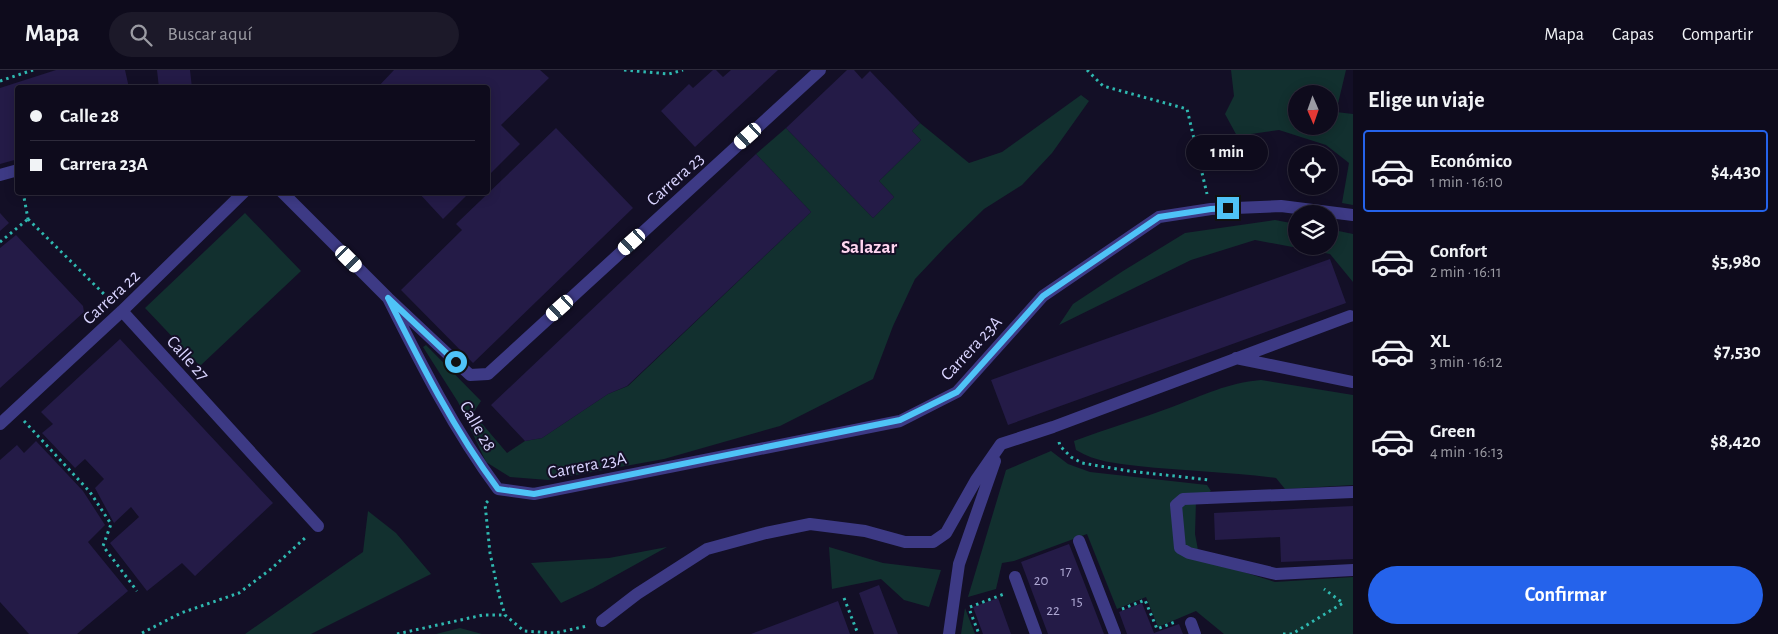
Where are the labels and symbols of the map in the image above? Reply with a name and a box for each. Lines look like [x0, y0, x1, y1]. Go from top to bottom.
north arrow [1288, 85, 1338, 135]
car [731, 120, 764, 152]
callout: 1 min [1187, 136, 1269, 170]
street label: Carrera 23 [644, 150, 708, 210]
route end [1217, 197, 1239, 219]
car [615, 226, 648, 258]
district label: Salazar [841, 238, 897, 257]
car [333, 243, 364, 275]
street label: Carrera 22 [80, 267, 144, 328]
car [543, 292, 576, 324]
street label: Carrera 23A [938, 313, 1006, 384]
street label: Calle 27 [163, 333, 212, 385]
route start [445, 351, 467, 373]
street label: Calle 28 [456, 398, 499, 455]
street label: Carrera 23A [546, 449, 629, 482]
house number: 17 [1060, 564, 1072, 579]
house number: 20 [1034, 573, 1048, 588]
house number: 15 [1071, 594, 1083, 609]
house number: 22 [1046, 603, 1060, 618]

